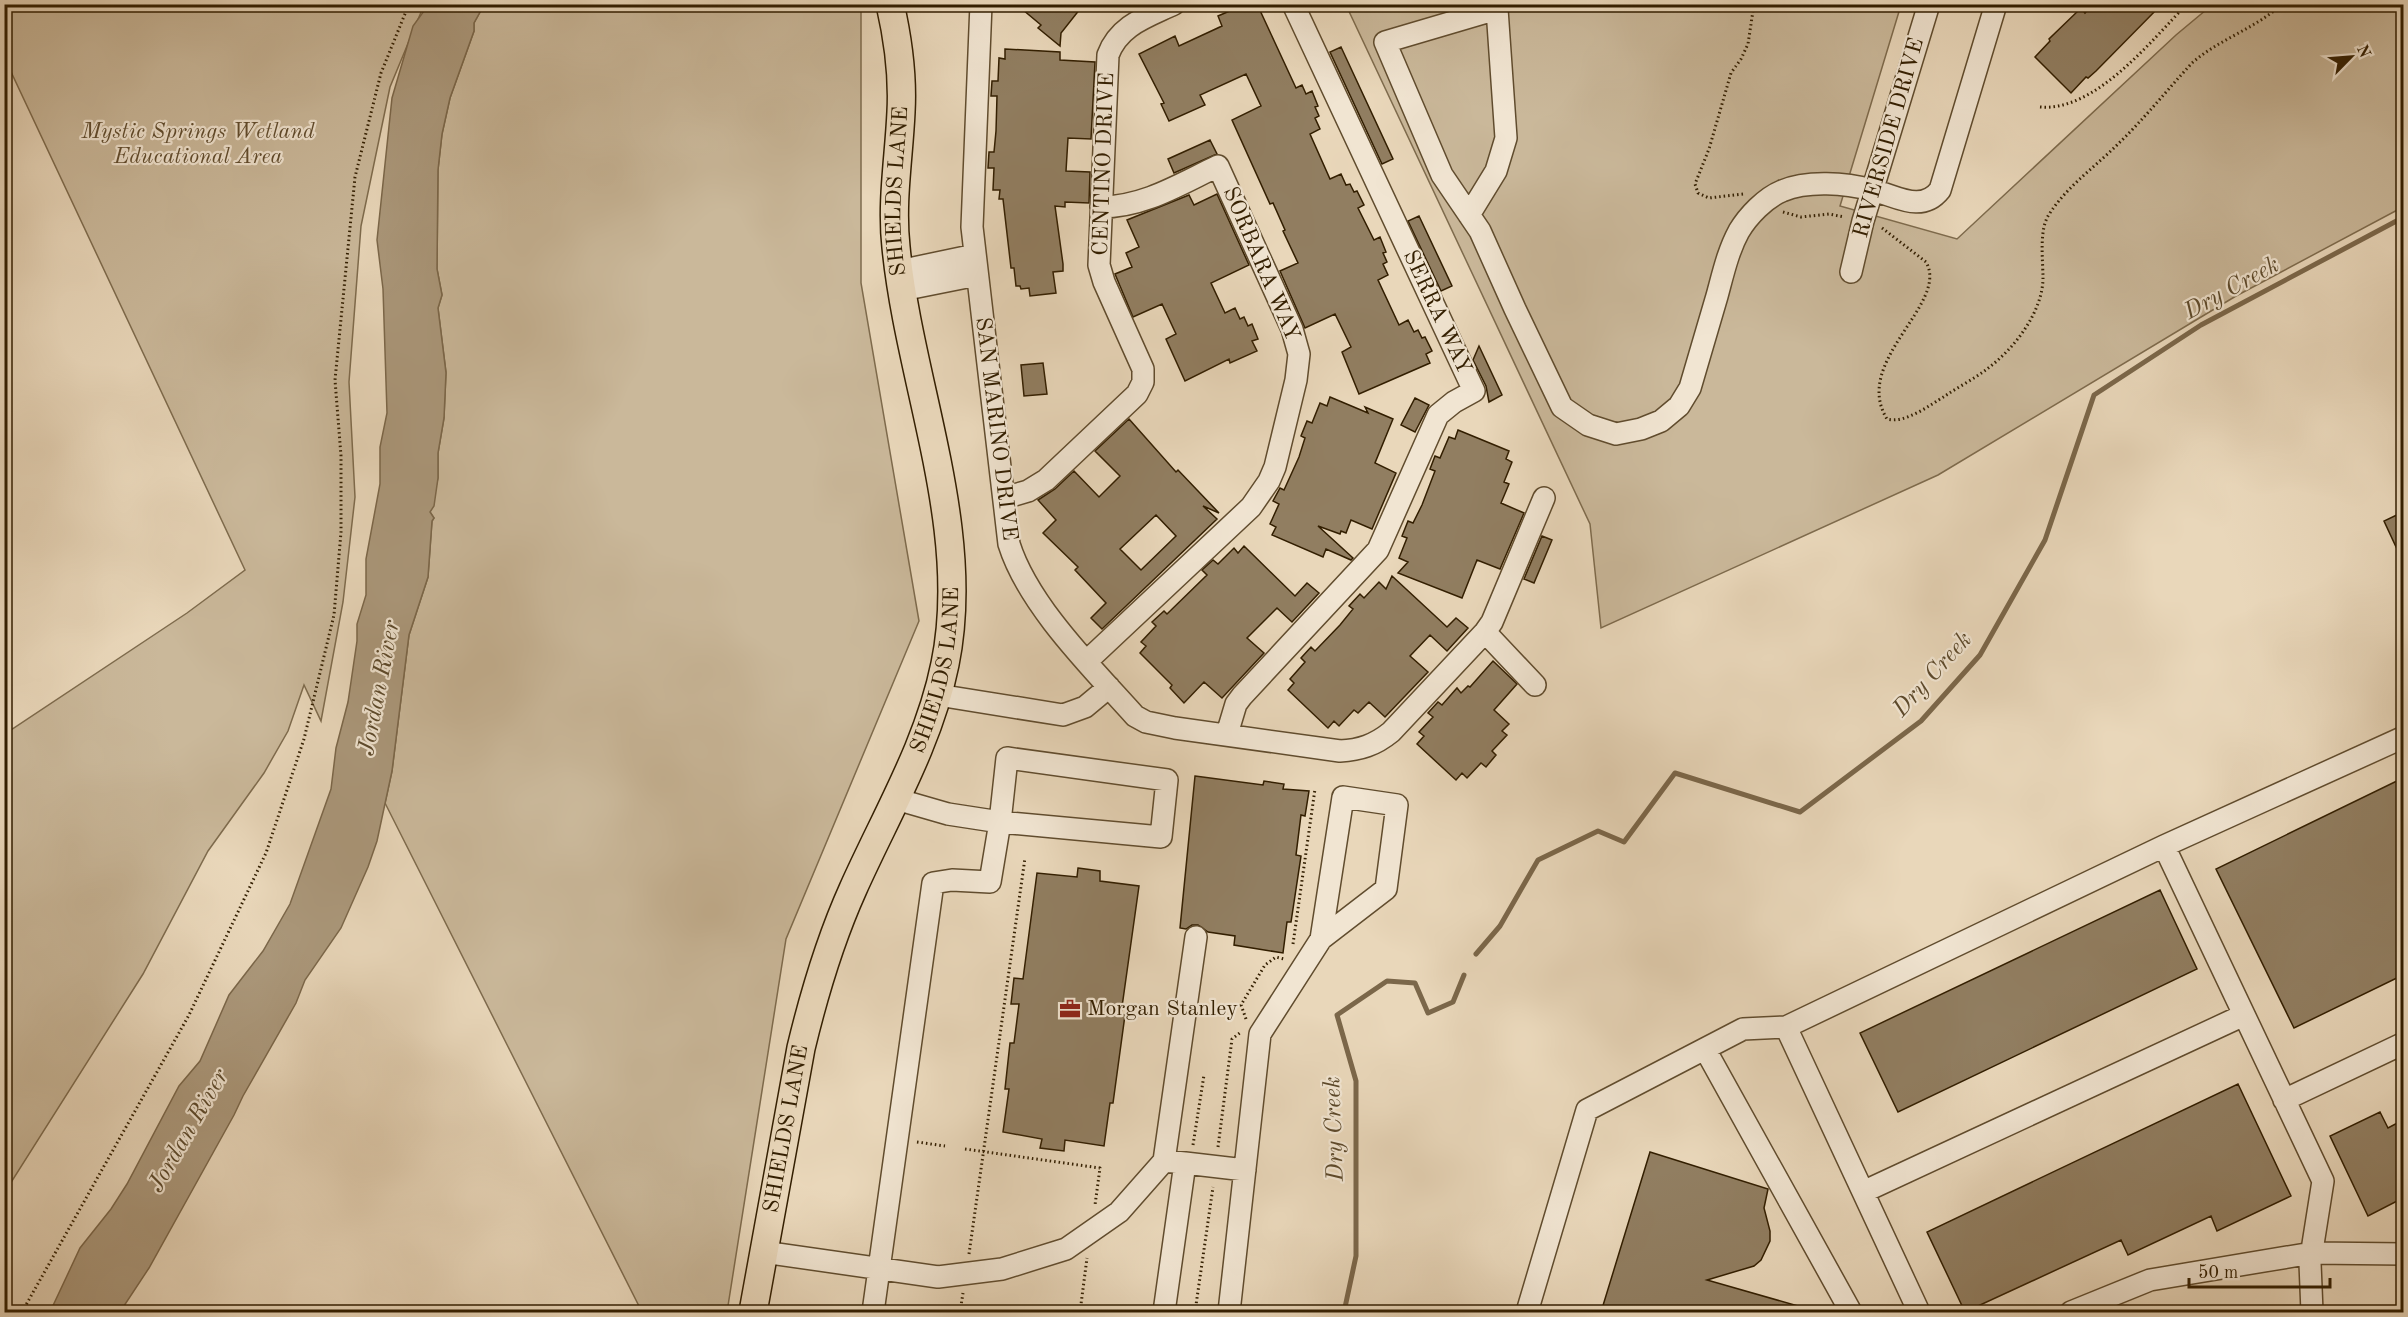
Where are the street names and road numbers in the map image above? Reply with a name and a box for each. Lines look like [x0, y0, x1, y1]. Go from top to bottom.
street label: RIVERSIDE DRIVE [1850, 36, 1928, 240]
street label: CENTINO DRIVE [1090, 72, 1118, 256]
street label: SHIELDS LANE [883, 106, 912, 277]
street label: SORBARA WAY [1219, 184, 1303, 344]
street label: SERRA WAY [1399, 247, 1475, 377]
street label: SAN MARINO DRIVE [971, 316, 1021, 542]
street label: SHIELDS LANE [907, 587, 963, 756]
street label: SHIELDS LANE [760, 1043, 812, 1215]

